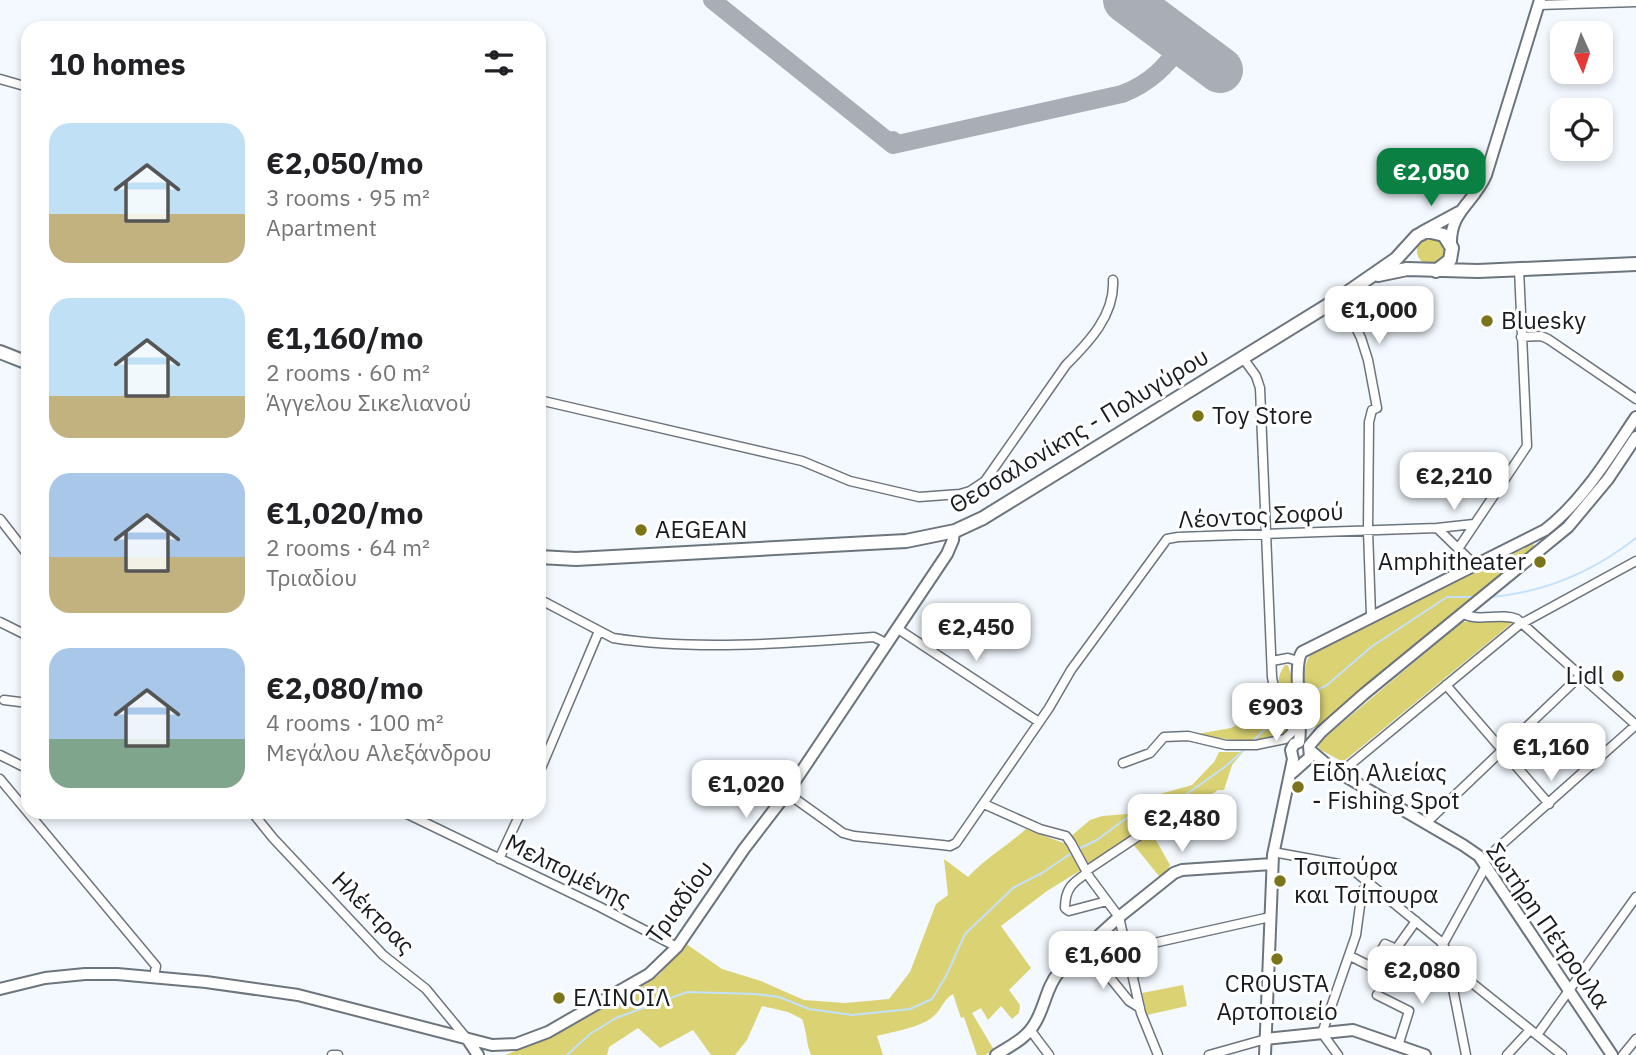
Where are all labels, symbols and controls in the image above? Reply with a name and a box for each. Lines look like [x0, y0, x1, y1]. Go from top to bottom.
north arrow [1550, 21, 1614, 84]
map controls [1550, 21, 1613, 161]
text: 10 homes [49, 44, 186, 83]
icon: filters [480, 44, 518, 82]
button: locate [1550, 98, 1613, 161]
text: €2,050/mo [266, 143, 423, 182]
pin: €2,050 [1374, 148, 1488, 208]
icon: home [105, 151, 189, 235]
text: €2,050 [1393, 156, 1469, 186]
text: 3 rooms · 95 m² [266, 182, 430, 212]
text: Apartment [266, 212, 377, 242]
pin: €1,000 [1322, 286, 1436, 346]
text: €1,000 [1341, 294, 1417, 324]
place label: Bluesky [1501, 304, 1586, 336]
marker: Bluesky [1479, 313, 1495, 329]
text: €1,160/mo [266, 318, 423, 357]
icon: home [105, 326, 189, 410]
street label: Θεσσαλονίκης - Πολυγύρου [943, 340, 1214, 520]
text: 2 rooms · 60 m² [266, 357, 430, 387]
text: Άγγελου Σικελιανού [266, 387, 472, 417]
place label: Toy Store [1212, 399, 1313, 431]
marker: Toy Store [1190, 408, 1206, 424]
pin: €2,210 [1397, 452, 1511, 512]
text: €2,210 [1416, 460, 1492, 490]
text: €1,020/mo [266, 493, 423, 532]
street label: Λέοντος Σοφού [1177, 495, 1345, 535]
icon: home [105, 501, 189, 585]
place label: AEGEAN [655, 513, 747, 545]
marker: AEGEAN [633, 522, 649, 538]
text: 2 rooms · 64 m² [266, 532, 430, 562]
place label: Amphitheater [1378, 545, 1526, 577]
marker: Amphitheater [1532, 554, 1548, 570]
text: Τριαδίου [266, 562, 357, 592]
pin: €2,450 [919, 604, 1033, 663]
text: €2,450 [938, 611, 1014, 641]
place label: Lidl [1566, 659, 1604, 691]
text: €2,080/mo [266, 668, 423, 707]
marker: Lidl [1610, 668, 1626, 684]
icon: home [105, 676, 189, 760]
pin: €903 [1235, 684, 1317, 743]
text: €903 [1248, 691, 1304, 721]
text: 4 rooms · 100 m² [266, 707, 444, 737]
pin: €1,160 [1494, 724, 1608, 783]
text: €1,160 [1513, 731, 1589, 761]
text: Μεγάλου Αλεξάνδρου [266, 737, 492, 767]
place label: Είδη Αλιείας - Fishing Spot [1312, 756, 1460, 816]
pin: €1,020 [689, 760, 803, 820]
text: €1,020 [708, 768, 784, 798]
marker: Είδη Αλιείας - Fishing Spot [1290, 779, 1306, 795]
pin: €2,480 [1125, 794, 1239, 854]
text: €2,480 [1144, 802, 1220, 832]
street label: Μελπομένης [500, 826, 637, 914]
street label: Σωτήρη Πέτρουλα [1480, 836, 1618, 1015]
place label: Τσιπούρα και Τσίπουρα [1294, 850, 1438, 910]
street label: Τριαδίου [638, 853, 720, 949]
street label: Ηλέκτρας [325, 864, 422, 961]
marker: Τσιπούρα και Τσίπουρα [1272, 873, 1288, 889]
pin: €1,600 [1046, 932, 1160, 991]
text: €1,600 [1065, 939, 1141, 969]
pin: €2,080 [1365, 946, 1479, 1006]
marker: CROUSTA Αρτοποιείο [1269, 951, 1285, 967]
text: €2,080 [1384, 954, 1460, 984]
place label: CROUSTA Αρτοποιείο [1216, 967, 1338, 1027]
place label: ΕΛΙΝΟΙΛ [573, 981, 670, 1013]
marker: ΕΛΙΝΟΙΛ [551, 990, 567, 1006]

